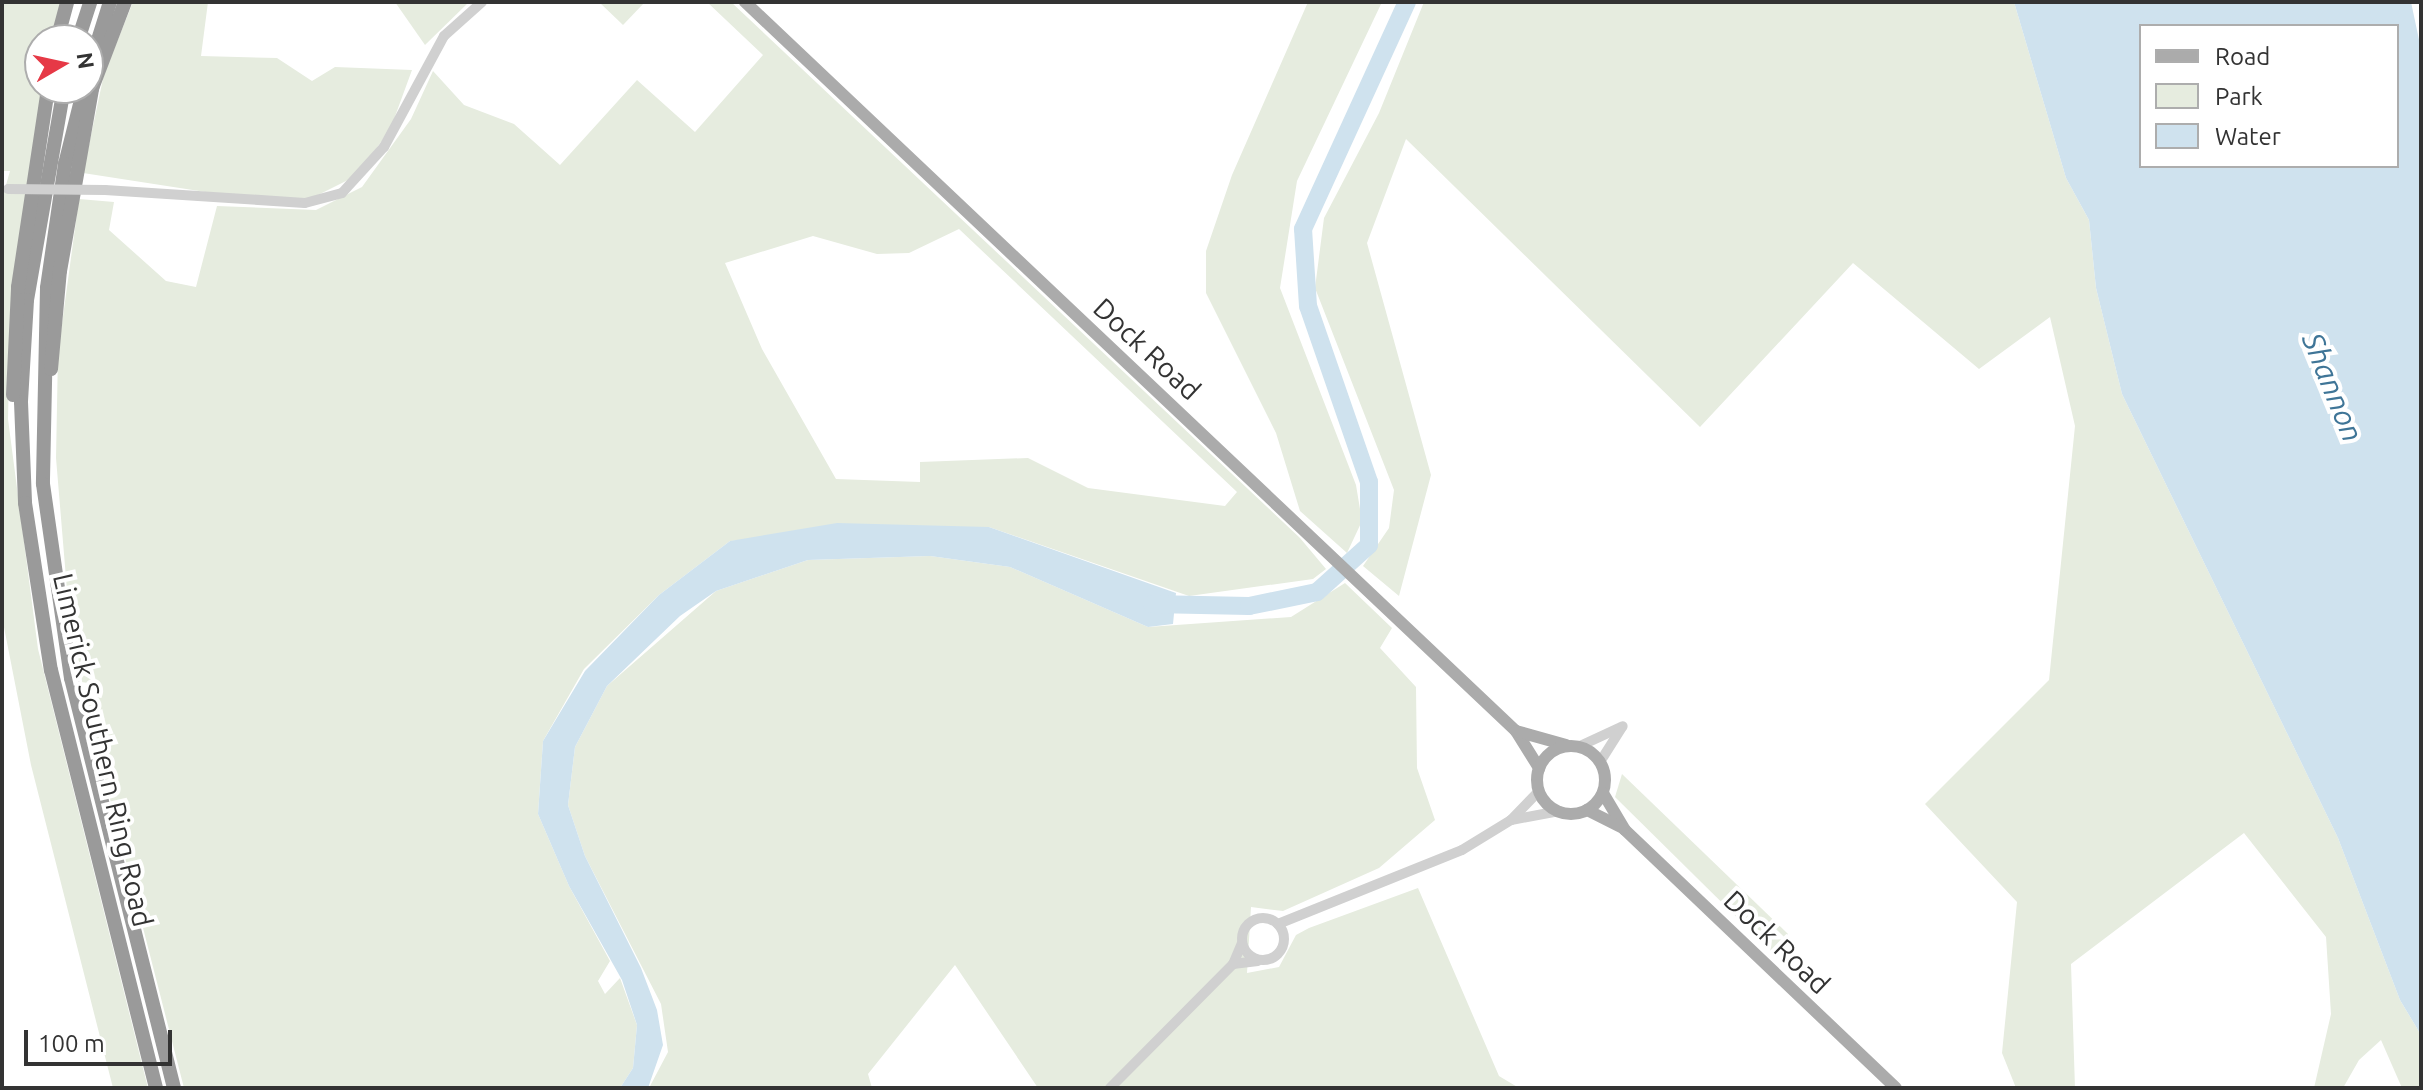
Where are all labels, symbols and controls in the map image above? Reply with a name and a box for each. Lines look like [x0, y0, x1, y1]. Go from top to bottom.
north arrow [24, 24, 104, 104]
legend [2139, 24, 2399, 168]
text: Road [2215, 43, 2270, 70]
text: N [73, 50, 100, 71]
text: Park [2215, 83, 2263, 110]
text: Water [2215, 123, 2281, 150]
street label: Dock Road [1086, 291, 1208, 407]
water label: Shannon [2295, 327, 2371, 447]
street label: Limerick Southern Ring Road [46, 570, 160, 930]
street label: Dock Road [1717, 883, 1837, 1001]
scale bar [28, 1014, 176, 1064]
text: 100 m [38, 1030, 105, 1057]

